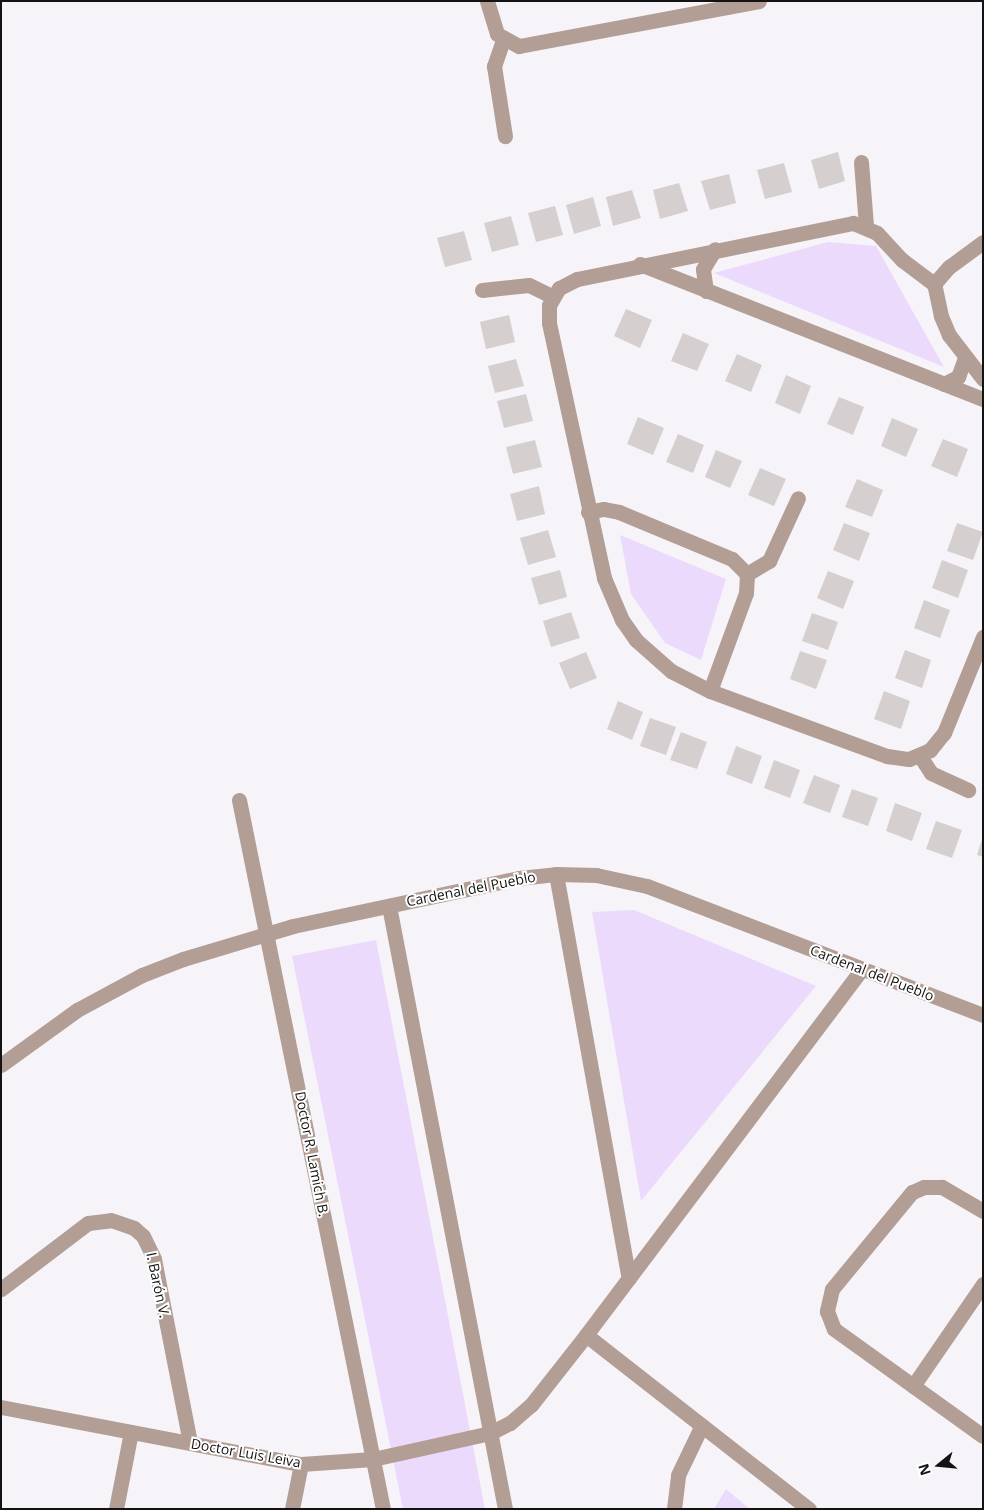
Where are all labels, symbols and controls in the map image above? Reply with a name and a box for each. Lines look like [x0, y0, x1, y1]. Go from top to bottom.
street label: Cardenal del Pueblo [405, 868, 537, 910]
street label: Cardenal del Pueblo [808, 942, 936, 1004]
street label: Doctor R. Lamich B. [292, 1090, 332, 1218]
street label: I. Barón V. [143, 1251, 173, 1319]
street label: Doctor Luis Leiva [190, 1435, 302, 1471]
north arrow [914, 1440, 964, 1490]
text: N [913, 1461, 935, 1478]

